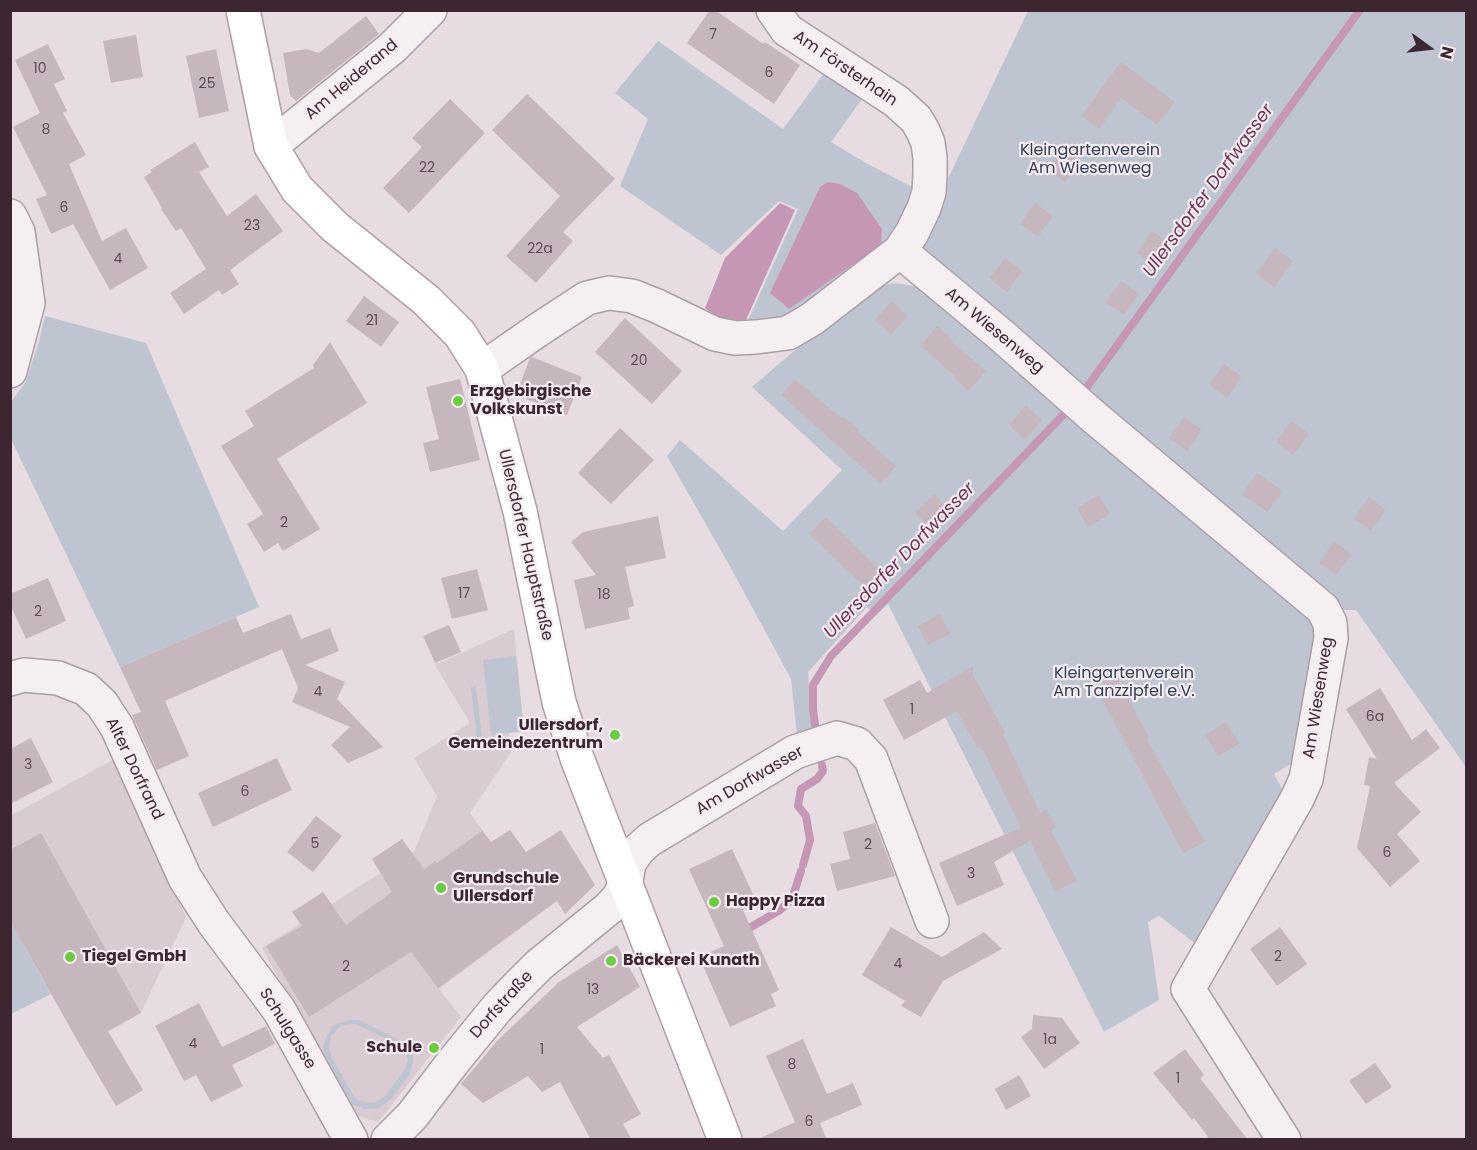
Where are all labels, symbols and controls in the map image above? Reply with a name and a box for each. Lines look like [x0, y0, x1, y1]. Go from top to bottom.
north arrow [1399, 18, 1459, 78]
house number: 7 [709, 27, 717, 43]
street label: Am Försterhain [789, 27, 901, 111]
street label: Am Heiderand [302, 36, 402, 124]
text: N [1434, 44, 1460, 62]
house number: 10 [33, 61, 47, 77]
house number: 6 [765, 65, 773, 81]
house number: 25 [199, 76, 215, 92]
water label: Ullersdorfer Dorfwasser [1139, 100, 1279, 282]
house number: 8 [42, 122, 50, 138]
park label: Kleingartenverein Am Wiesenweg [1020, 141, 1160, 179]
house number: 22 [419, 160, 435, 176]
house number: 6 [60, 200, 68, 216]
house number: 23 [244, 218, 260, 234]
house number: 22a [527, 241, 553, 257]
house number: 4 [114, 251, 122, 267]
street label: Am Wiesenweg [941, 284, 1047, 378]
house number: 21 [366, 313, 378, 329]
house number: 20 [631, 353, 647, 369]
place label: Erzgebirgische Volkskunst [470, 382, 591, 420]
marker: Erzgebirgische Volkskunst [451, 394, 465, 408]
street label: Ullersdorfer Hauptstraße [494, 447, 556, 643]
water label: Ullersdorfer Dorfwasser [820, 479, 980, 643]
house number: 2 [280, 515, 288, 531]
house number: 17 [458, 586, 470, 602]
house number: 18 [597, 587, 611, 603]
house number: 2 [34, 604, 42, 620]
street label: Am Wiesenweg [1300, 636, 1338, 760]
park label: Kleingartenverein Am Tanzzipfel e.V. [1053, 664, 1195, 702]
house number: 4 [314, 684, 322, 700]
house number: 1 [910, 702, 914, 718]
house number: 6a [1366, 709, 1384, 725]
street label: Alter Dorfrand [101, 715, 167, 823]
place label: Ullersdorf, Gemeindezentrum [448, 716, 603, 754]
marker: Ullersdorf, Gemeindezentrum [608, 728, 622, 742]
street label: Am Dorfwasser [693, 742, 807, 820]
house number: 3 [24, 757, 32, 773]
house number: 6 [241, 784, 249, 800]
house number: 5 [311, 836, 319, 852]
house number: 2 [864, 837, 872, 853]
house number: 6 [1383, 845, 1391, 861]
house number: 3 [967, 866, 975, 882]
place label: Grundschule Ullersdorf [453, 869, 559, 907]
marker: Grundschule Ullersdorf [434, 881, 448, 895]
place label: Happy Pizza [726, 892, 825, 912]
marker: Happy Pizza [707, 895, 721, 909]
place label: Tiegel GmbH [82, 947, 187, 967]
house number: 2 [1274, 949, 1282, 965]
marker: Tiegel GmbH [63, 950, 77, 964]
place label: Bäckerei Kunath [623, 951, 760, 971]
marker: Bäckerei Kunath [604, 954, 618, 968]
house number: 4 [894, 956, 902, 972]
house number: 2 [342, 959, 350, 975]
street label: Dorfstraße [467, 967, 537, 1043]
house number: 13 [587, 982, 599, 998]
street label: Schulgasse [255, 985, 319, 1073]
house number: 1a [1043, 1032, 1057, 1048]
house number: 4 [189, 1036, 197, 1052]
place label: Schule [366, 1038, 422, 1058]
marker: Schule [427, 1041, 441, 1055]
house number: 1 [540, 1042, 544, 1058]
house number: 8 [788, 1057, 796, 1073]
house number: 1 [1176, 1071, 1180, 1087]
house number: 6 [805, 1114, 813, 1130]

